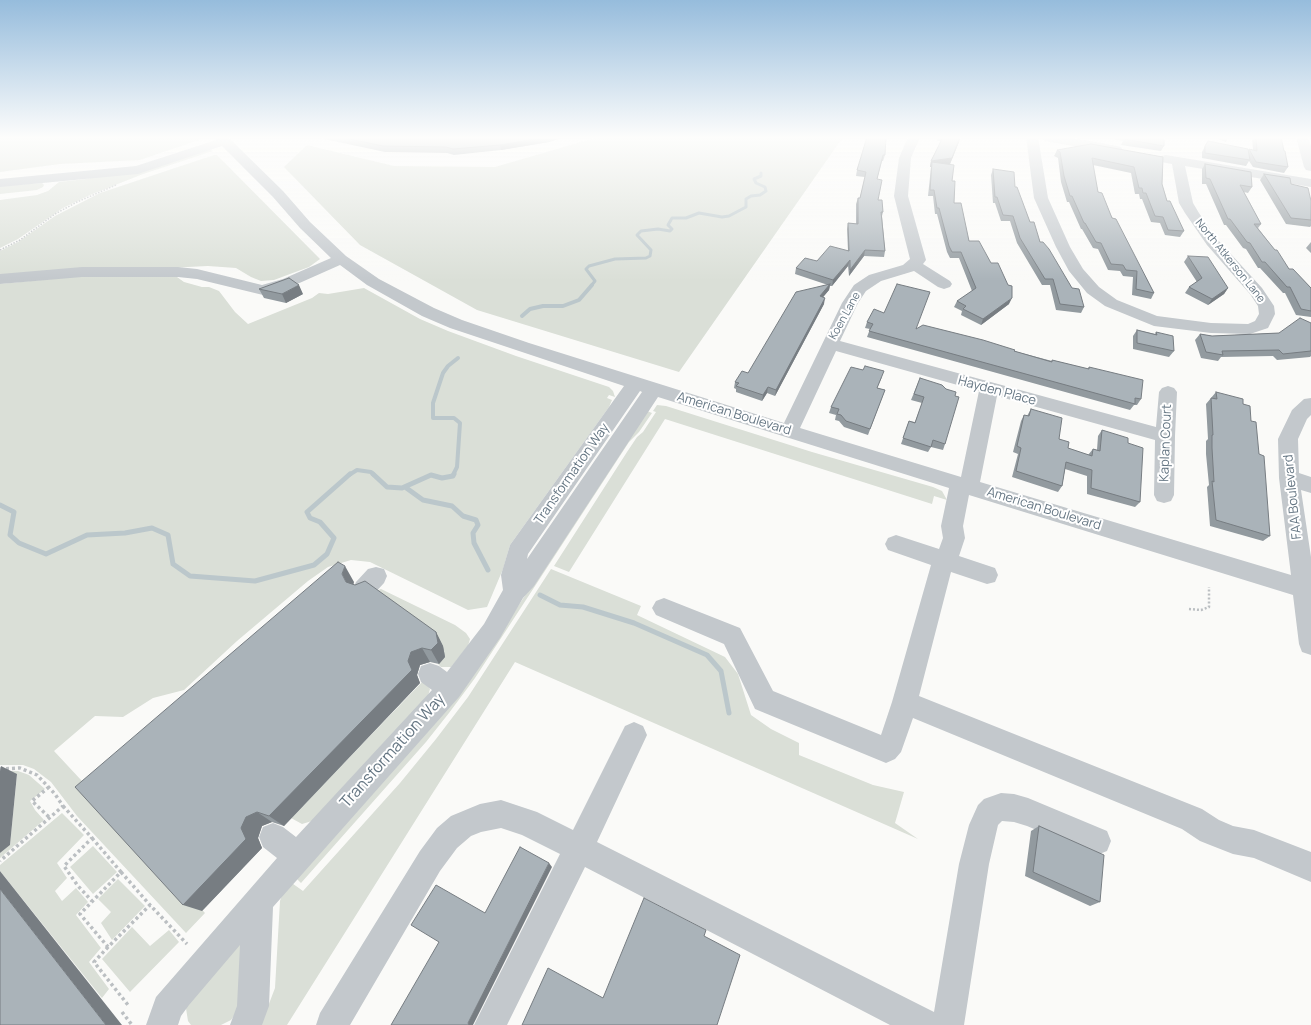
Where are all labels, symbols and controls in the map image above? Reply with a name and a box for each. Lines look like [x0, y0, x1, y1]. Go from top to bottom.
street label: North Atkerson Lane [1192, 217, 1268, 305]
street label: Koen Lane [827, 290, 863, 342]
street label: Hayden Place [956, 373, 1038, 409]
street label: American Boulevard [675, 389, 793, 439]
street label: Kaplan Court [1157, 404, 1175, 482]
street label: Transformation Way [531, 420, 613, 528]
street label: FAA Boulevard [1281, 454, 1305, 540]
street label: American Boulevard [985, 484, 1103, 534]
street label: Transformation Way [337, 690, 449, 812]

